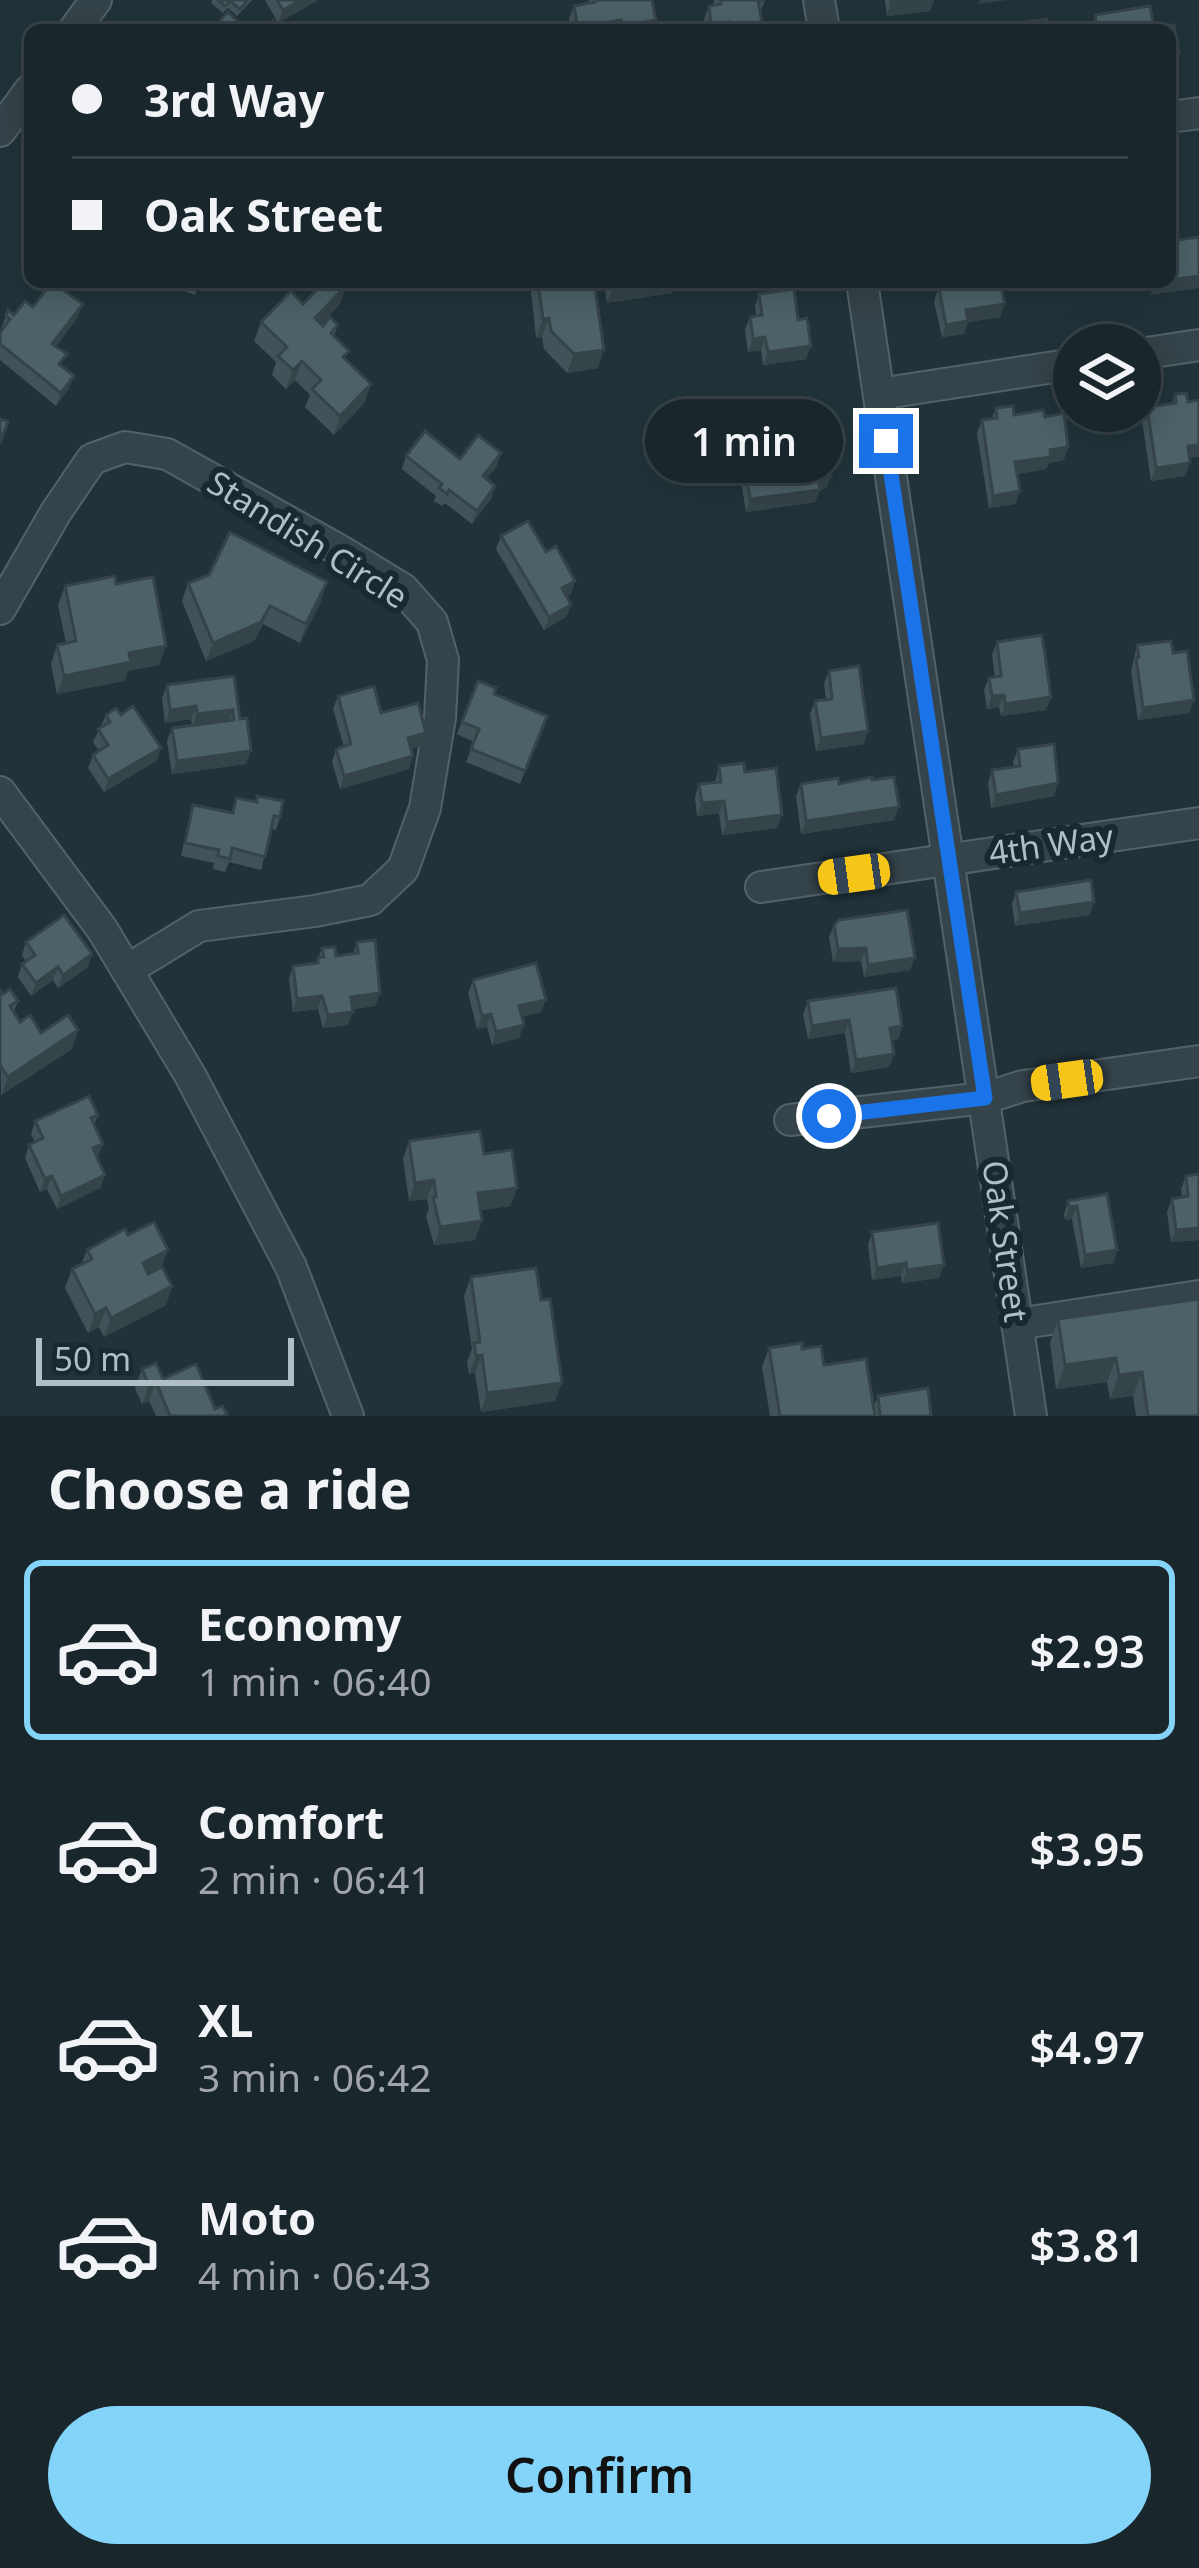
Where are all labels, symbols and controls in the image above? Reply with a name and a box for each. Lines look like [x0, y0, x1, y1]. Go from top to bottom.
text: 3rd Way [144, 69, 324, 130]
text: Oak Street [144, 184, 383, 245]
map controls [1053, 324, 1161, 432]
button: layers [1053, 324, 1161, 432]
callout: 1 min [646, 399, 844, 483]
text: 1 min [691, 414, 797, 467]
route end [859, 414, 913, 468]
street label: Standish Circle [199, 460, 417, 618]
street label: 4th Way [986, 813, 1116, 875]
car [816, 851, 892, 897]
car [1029, 1057, 1105, 1103]
route start [802, 1089, 856, 1143]
street label: Oak Street [972, 1157, 1040, 1325]
scale bar [36, 1332, 294, 1385]
text: 50 m [54, 1336, 131, 1381]
text: Choose a ride [48, 1451, 412, 1525]
text: Economy [198, 1593, 402, 1654]
icon: car [54, 1596, 162, 1704]
text: $2.93 [1030, 1620, 1145, 1681]
text: 1 min · 06:40 [198, 1654, 432, 1707]
text: Comfort [198, 1791, 384, 1852]
icon: car [54, 1794, 162, 1902]
text: $3.95 [1030, 1818, 1145, 1879]
text: 2 min · 06:41 [198, 1852, 432, 1905]
text: XL [198, 1989, 253, 2050]
icon: car [54, 1992, 162, 2100]
text: $4.97 [1030, 2016, 1145, 2077]
text: 3 min · 06:42 [198, 2050, 432, 2103]
text: Moto [198, 2187, 316, 2248]
icon: car [54, 2190, 162, 2298]
text: $3.81 [1030, 2214, 1145, 2275]
text: 4 min · 06:43 [198, 2248, 432, 2301]
button: Confirm [48, 2406, 1151, 2544]

